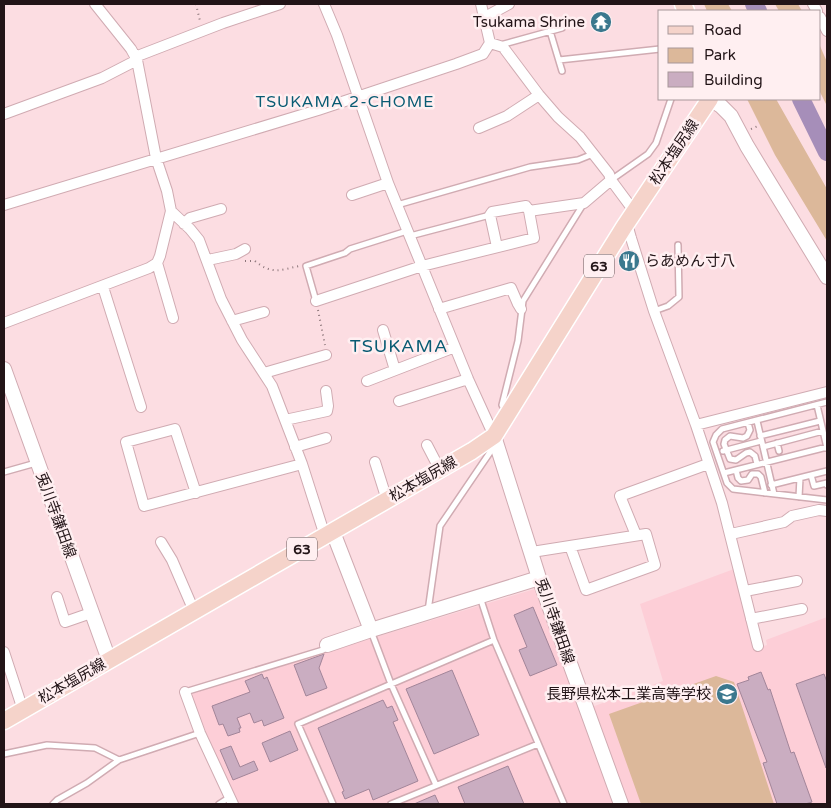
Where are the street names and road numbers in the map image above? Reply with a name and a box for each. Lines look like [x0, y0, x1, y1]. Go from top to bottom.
street label: 松本塩尻線 [646, 116, 702, 188]
road number: 63 [584, 255, 614, 278]
street label: 松本塩尻線 [386, 452, 460, 506]
street label: 兎川寺鎌田線 [32, 470, 80, 560]
road number: 63 [287, 538, 317, 560]
street label: 兎川寺鎌田線 [532, 576, 578, 666]
street label: 松本塩尻線 [35, 654, 109, 708]

